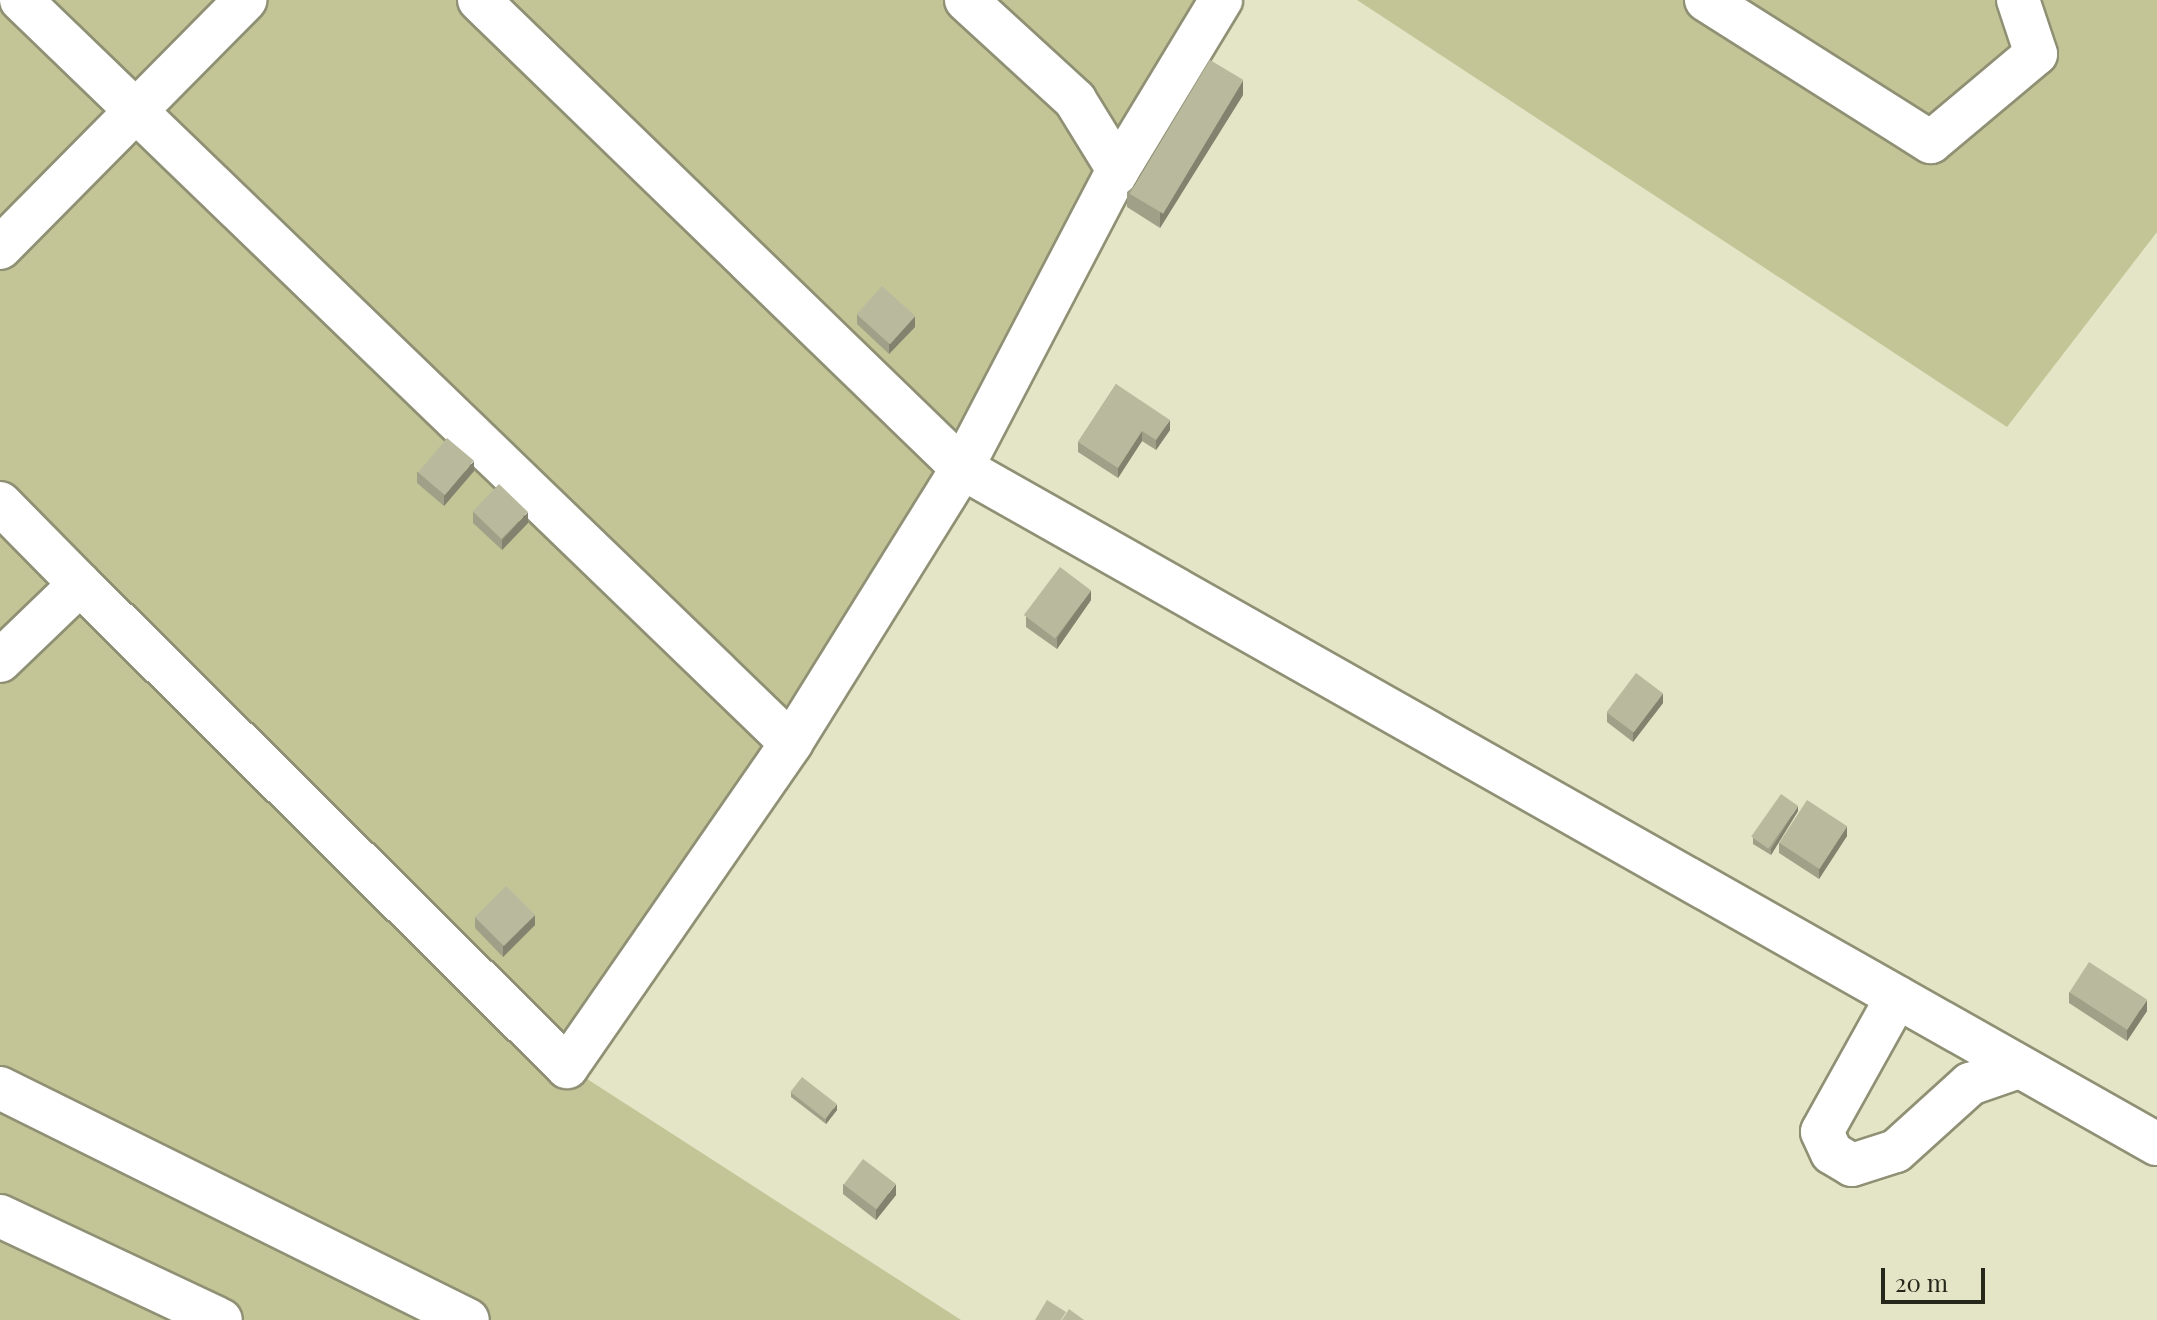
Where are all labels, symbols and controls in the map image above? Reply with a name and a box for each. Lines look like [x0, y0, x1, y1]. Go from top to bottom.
scale bar [1885, 1252, 1989, 1302]
text: 20 m [1895, 1266, 1948, 1298]

